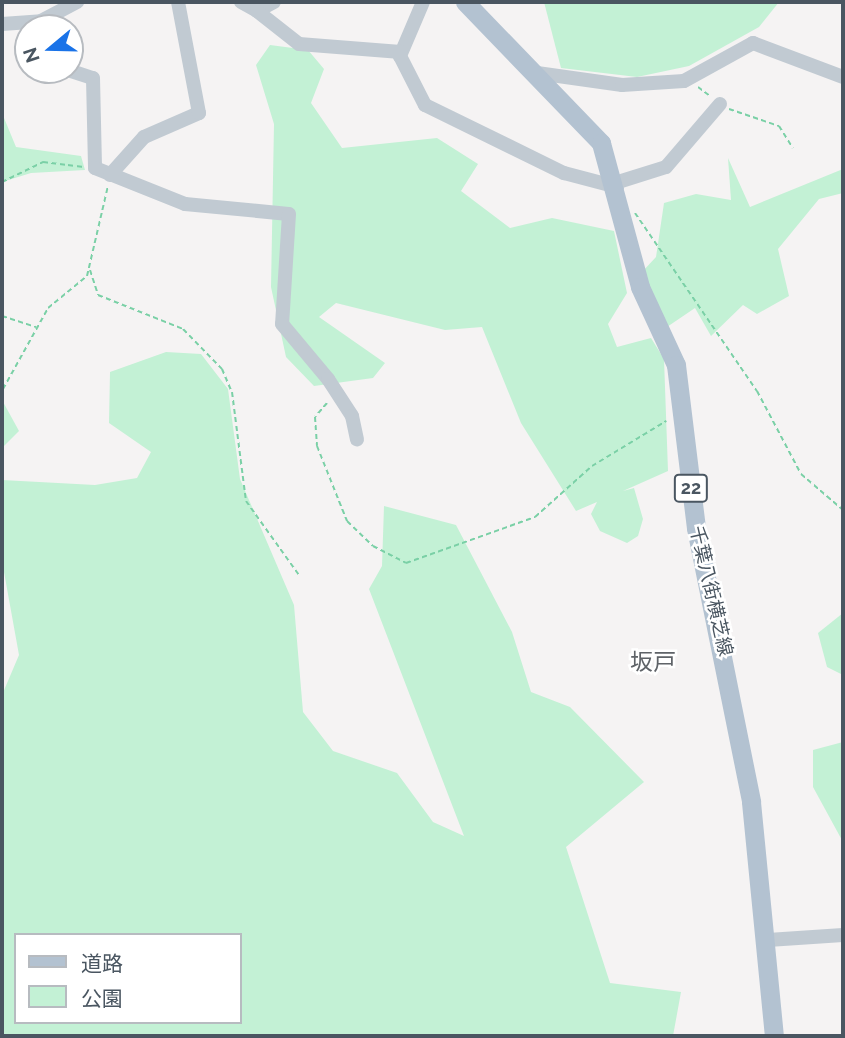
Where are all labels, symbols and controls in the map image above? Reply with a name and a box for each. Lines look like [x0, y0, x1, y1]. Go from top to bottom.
north arrow [14, 14, 84, 84]
text: N [18, 45, 44, 66]
road number: 22 [674, 474, 708, 502]
street label: 千葉八街横芝線 [685, 524, 737, 658]
district label: 坂戸 [630, 648, 676, 676]
legend [14, 933, 242, 1024]
text: 道路 [81, 951, 123, 976]
text: 公園 [81, 986, 123, 1011]

